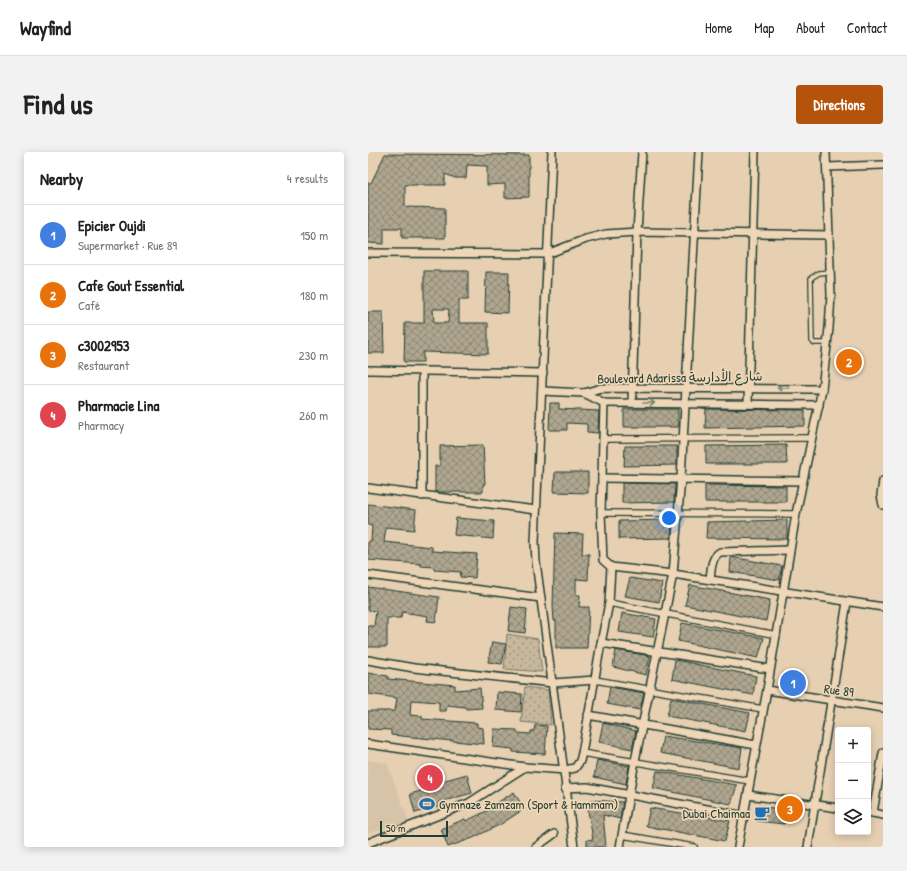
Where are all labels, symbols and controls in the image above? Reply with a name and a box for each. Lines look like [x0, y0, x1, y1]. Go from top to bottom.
text: Wayfind [20, 15, 71, 41]
text: Home [705, 18, 732, 37]
text: Map [754, 18, 774, 37]
text: About [796, 18, 825, 37]
text: Contact [847, 18, 887, 37]
text: Find us [24, 85, 93, 123]
button: Directions [796, 85, 883, 124]
text: Nearby [40, 167, 83, 190]
text: 4 results [287, 169, 328, 187]
text: Epicier Oujdi [78, 215, 146, 236]
text: 1 [51, 226, 55, 244]
text: 150 m [300, 226, 328, 244]
text: Supermarket · Rue 89 [78, 236, 177, 254]
text: Cafe Gout Essential [78, 275, 184, 296]
text: 2 [50, 286, 56, 304]
text: 180 m [300, 286, 328, 304]
text: Café [78, 296, 100, 314]
text: c3002953 [78, 335, 130, 356]
text: 3 [50, 346, 56, 364]
text: 230 m [298, 346, 328, 364]
pin: 2 [836, 347, 862, 377]
text: Restaurant [78, 356, 129, 374]
street label: Boulevard Adarissa شارع الأدارسة [597, 367, 763, 388]
one-way arrow [777, 384, 790, 392]
text: Pharmacie Lina [78, 395, 159, 416]
one-way arrow [642, 399, 655, 407]
text: 4 [51, 406, 55, 424]
text: 260 m [299, 406, 328, 424]
text: Pharmacy [78, 416, 124, 434]
your location [659, 508, 679, 528]
pin: 1 [780, 668, 806, 698]
street label: Rue 89 [823, 679, 855, 701]
map controls [835, 727, 871, 835]
button: + [835, 727, 871, 763]
pin: 4 [417, 763, 443, 793]
button: − [835, 763, 871, 799]
pin: 3 [777, 794, 803, 824]
sports icon: Gymnaze Zamzam (Sport & Hammam) [418, 795, 436, 813]
place label: Gymnaze Zamzam (Sport & Hammam) [439, 795, 618, 813]
button: layers [835, 799, 871, 835]
place label: Dubai Chaimaa [683, 804, 750, 822]
cafe icon: Dubai Chaimaa [753, 804, 771, 822]
scale bar [380, 819, 448, 838]
text: 50 m [386, 821, 406, 835]

